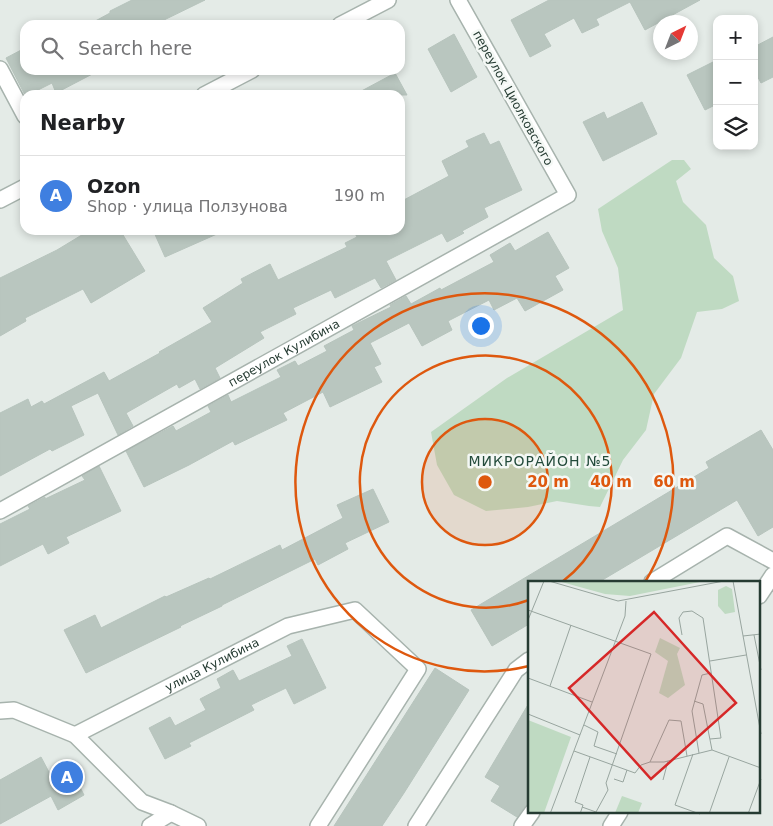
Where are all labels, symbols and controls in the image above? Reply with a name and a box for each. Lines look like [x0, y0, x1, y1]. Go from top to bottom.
north arrow [653, 15, 698, 60]
map controls [713, 15, 758, 150]
button: + [713, 15, 758, 60]
search box [20, 20, 405, 75]
street label: переулок Циолковского [470, 28, 556, 168]
icon: search [38, 34, 66, 62]
text: Search here [78, 37, 192, 59]
button: − [713, 60, 758, 105]
button: layers [713, 105, 758, 150]
text: Nearby [40, 111, 125, 135]
text: Ozon [87, 175, 141, 197]
text: A [50, 186, 62, 205]
text: 190 m [334, 186, 385, 205]
text: Shop · улица Ползунова [87, 197, 288, 216]
your location [468, 313, 494, 339]
street label: переулок Кулибина [226, 316, 342, 390]
district label: МИКРОРАЙОН №5 [469, 452, 611, 469]
centre of rings [476, 473, 494, 491]
text: 20 m [527, 473, 569, 491]
text: 40 m [590, 473, 632, 491]
text: 60 m [653, 473, 695, 491]
inset map [528, 581, 760, 814]
street label: улица Кулибина [163, 635, 261, 695]
pin: A [51, 758, 83, 796]

